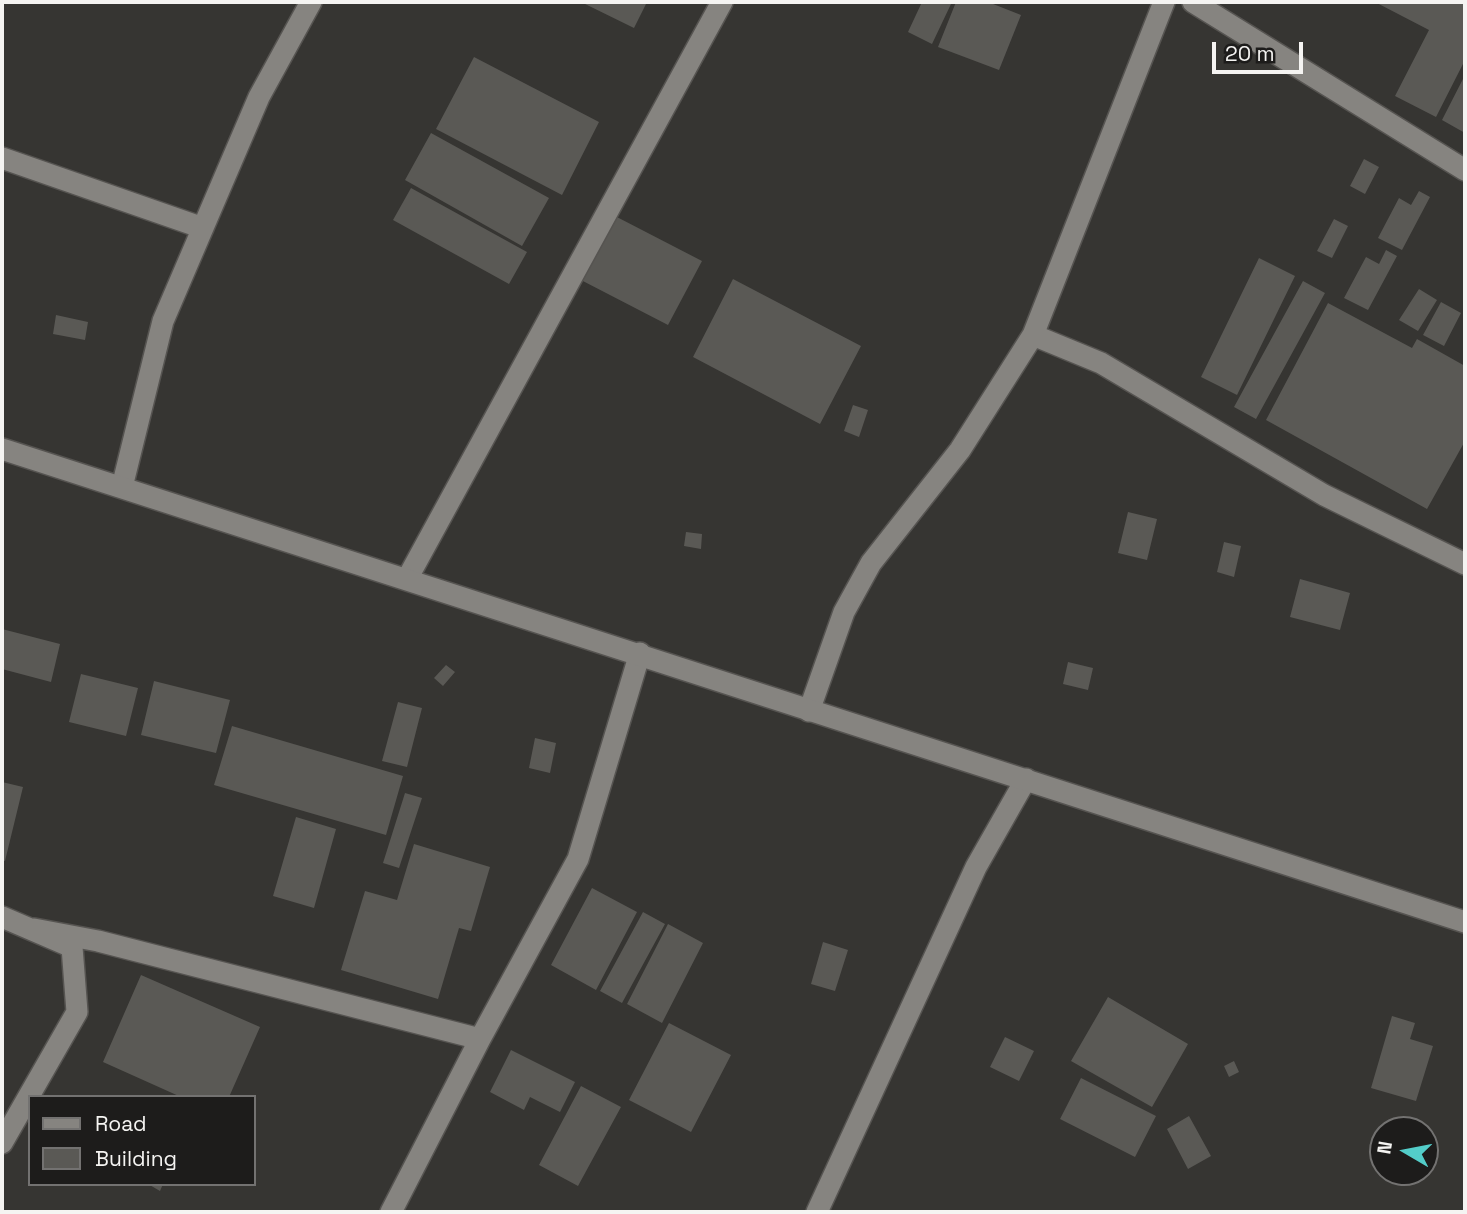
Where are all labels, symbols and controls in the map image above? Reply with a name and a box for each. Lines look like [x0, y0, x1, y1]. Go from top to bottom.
scale bar [1215, 28, 1306, 72]
text: 20 m [1225, 40, 1275, 67]
legend [28, 1095, 256, 1186]
text: Road [95, 1110, 147, 1137]
north arrow [1369, 1116, 1439, 1186]
text: N [1371, 1139, 1398, 1156]
text: Building [95, 1145, 177, 1172]

